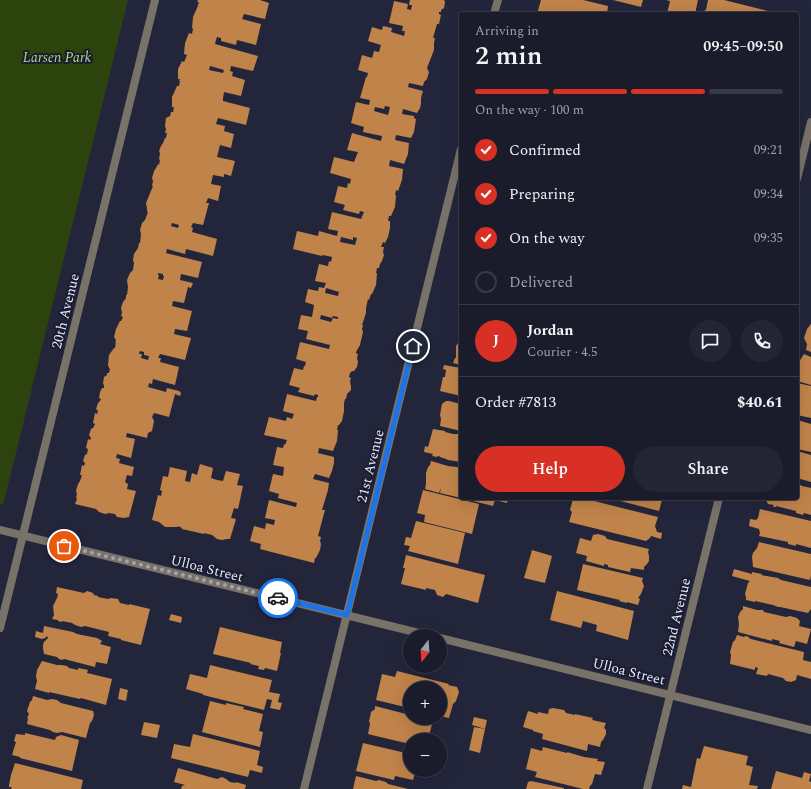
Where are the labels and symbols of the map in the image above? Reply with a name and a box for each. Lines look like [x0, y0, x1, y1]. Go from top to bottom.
park label: Larsen Park [23, 47, 92, 68]
street label: 20th Avenue [46, 271, 85, 351]
pin [396, 329, 430, 363]
street label: 21st Avenue [351, 427, 390, 505]
pin [47, 529, 81, 563]
street label: Ulloa Street [168, 549, 245, 588]
street label: 22nd Avenue [657, 576, 696, 658]
courier [258, 578, 298, 618]
north arrow [403, 629, 447, 673]
street label: Ulloa Street [590, 652, 667, 691]

